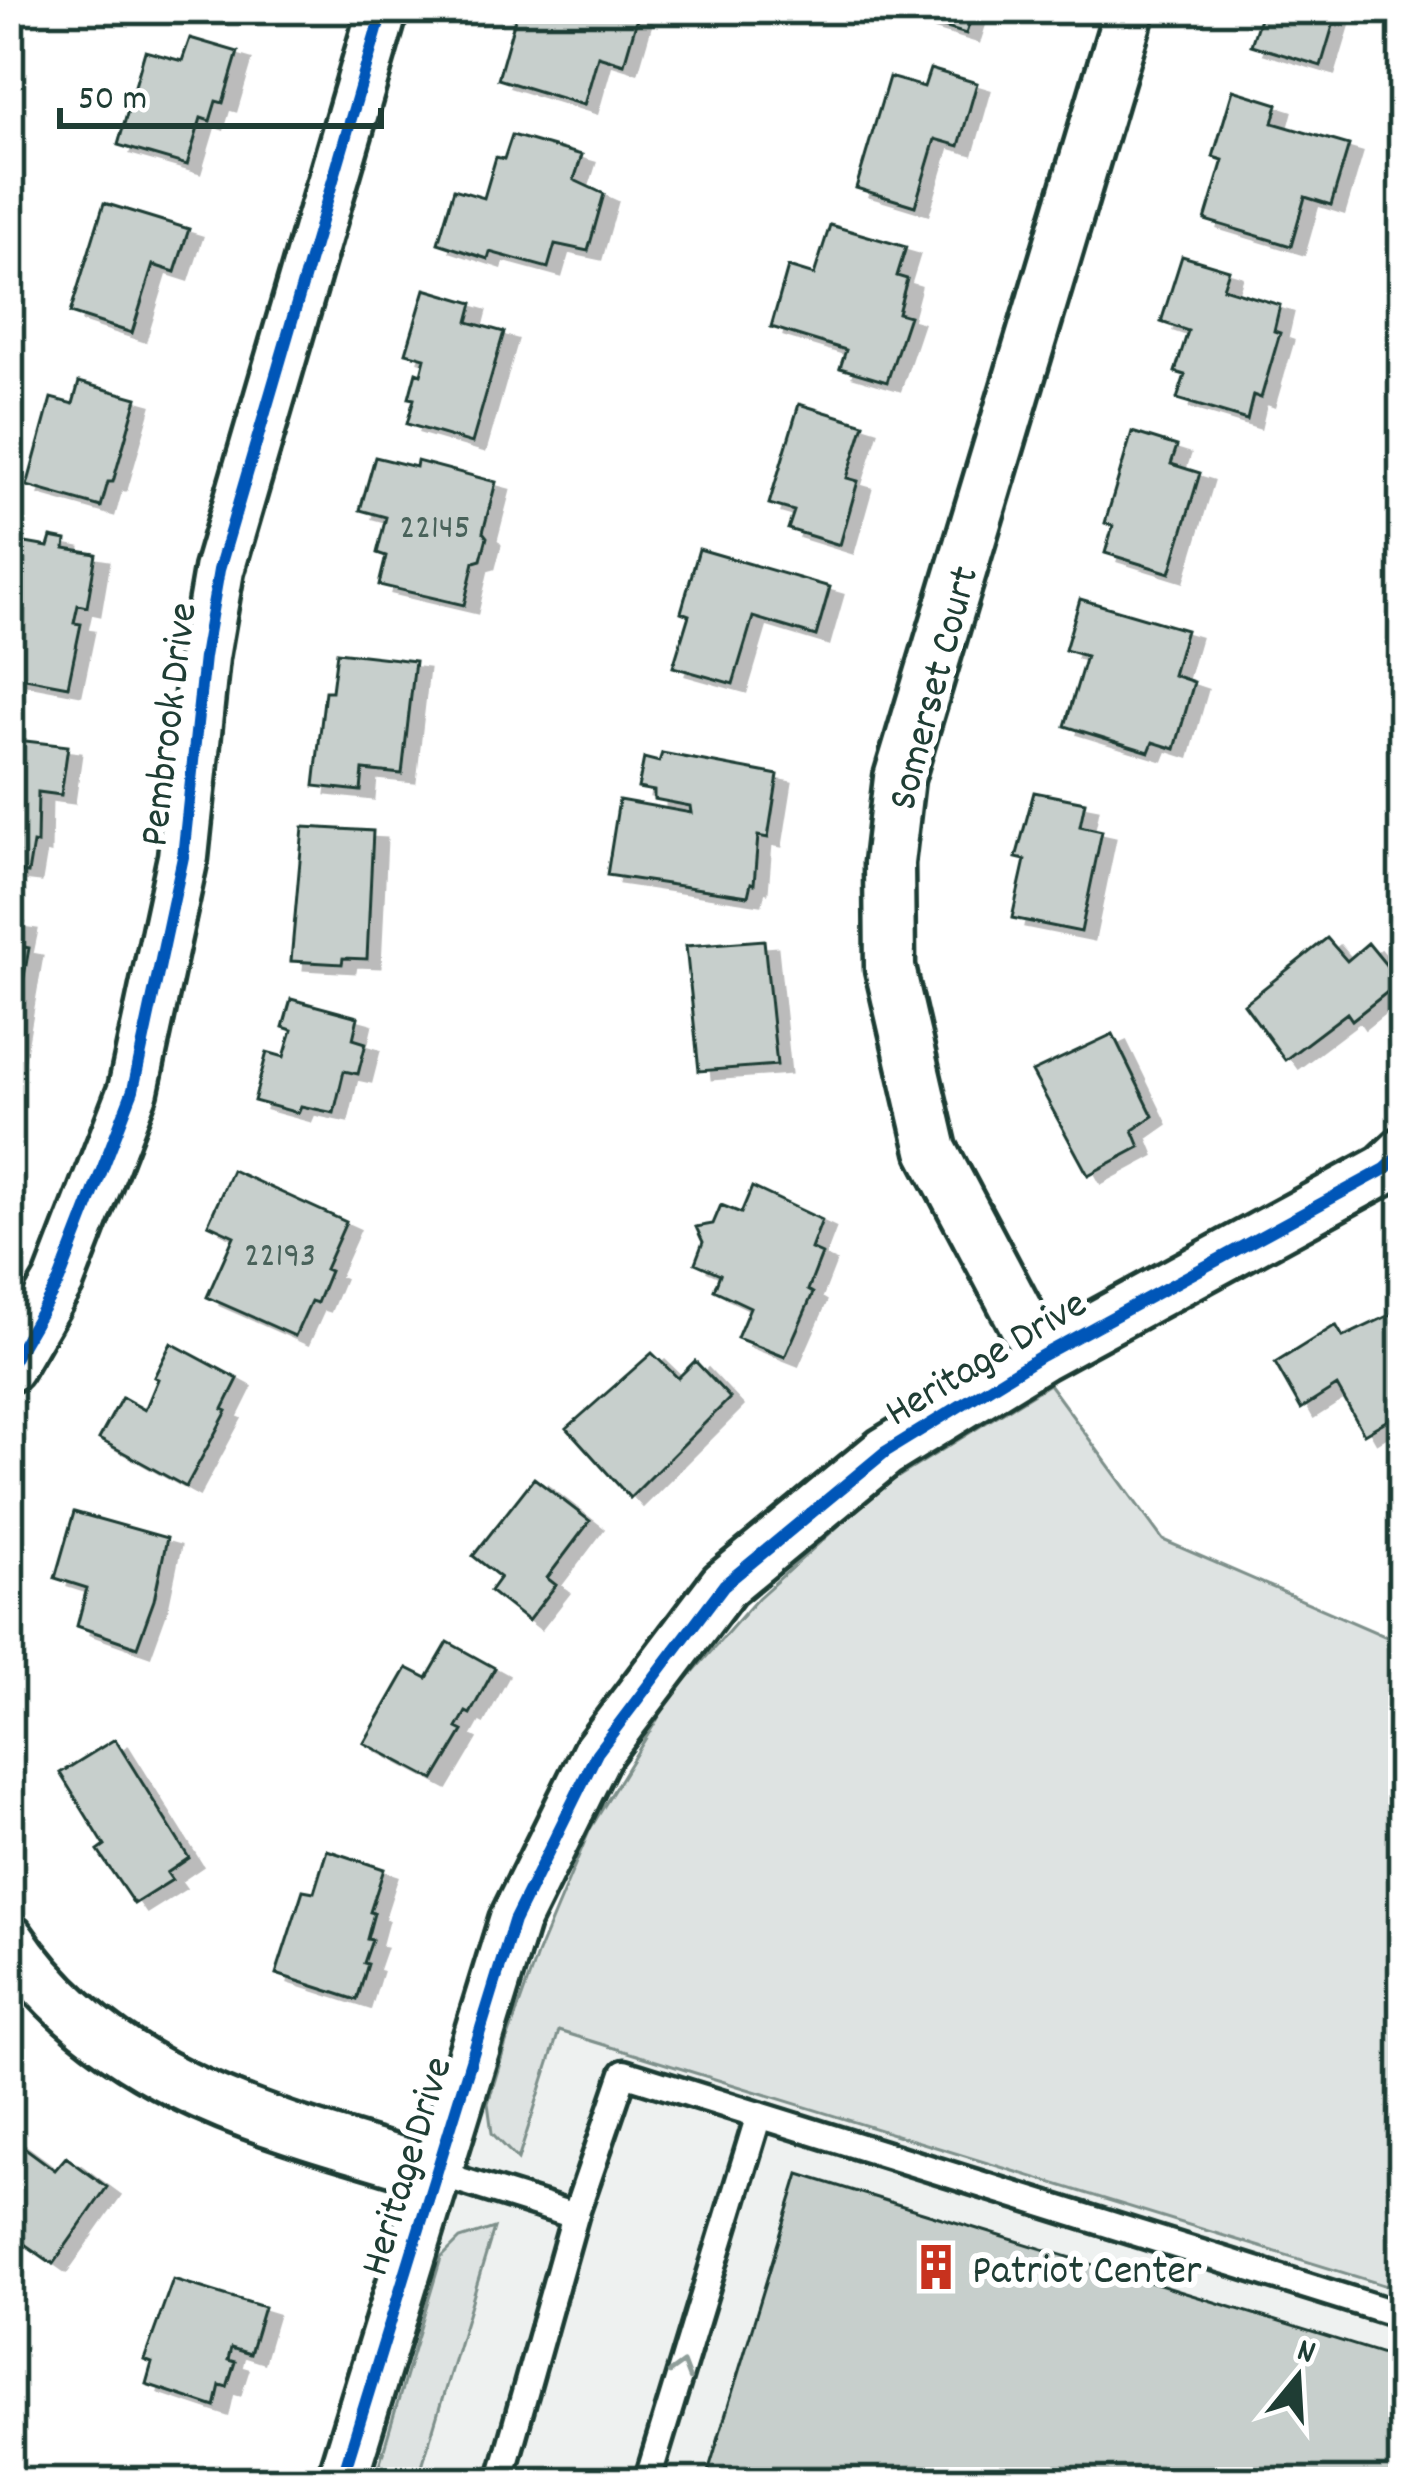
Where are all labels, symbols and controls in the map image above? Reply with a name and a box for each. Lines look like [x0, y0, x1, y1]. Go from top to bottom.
scale bar [60, 54, 381, 128]
text: 50 m [78, 75, 147, 127]
house number: 22145 [400, 504, 470, 556]
street label: Somerset Court [875, 560, 998, 817]
street label: Pembrook Drive [127, 599, 217, 850]
house number: 22193 [244, 1232, 316, 1284]
street label: Heritage Drive [875, 1277, 1100, 1445]
street label: Heritage Drive [348, 2050, 471, 2284]
building icon: Patriot Center [911, 2242, 961, 2292]
place label: Patriot Center [972, 2244, 1202, 2304]
north arrow [1238, 2317, 1358, 2437]
text: N [1291, 2329, 1321, 2379]
one-way arrow [667, 2360, 692, 2381]

